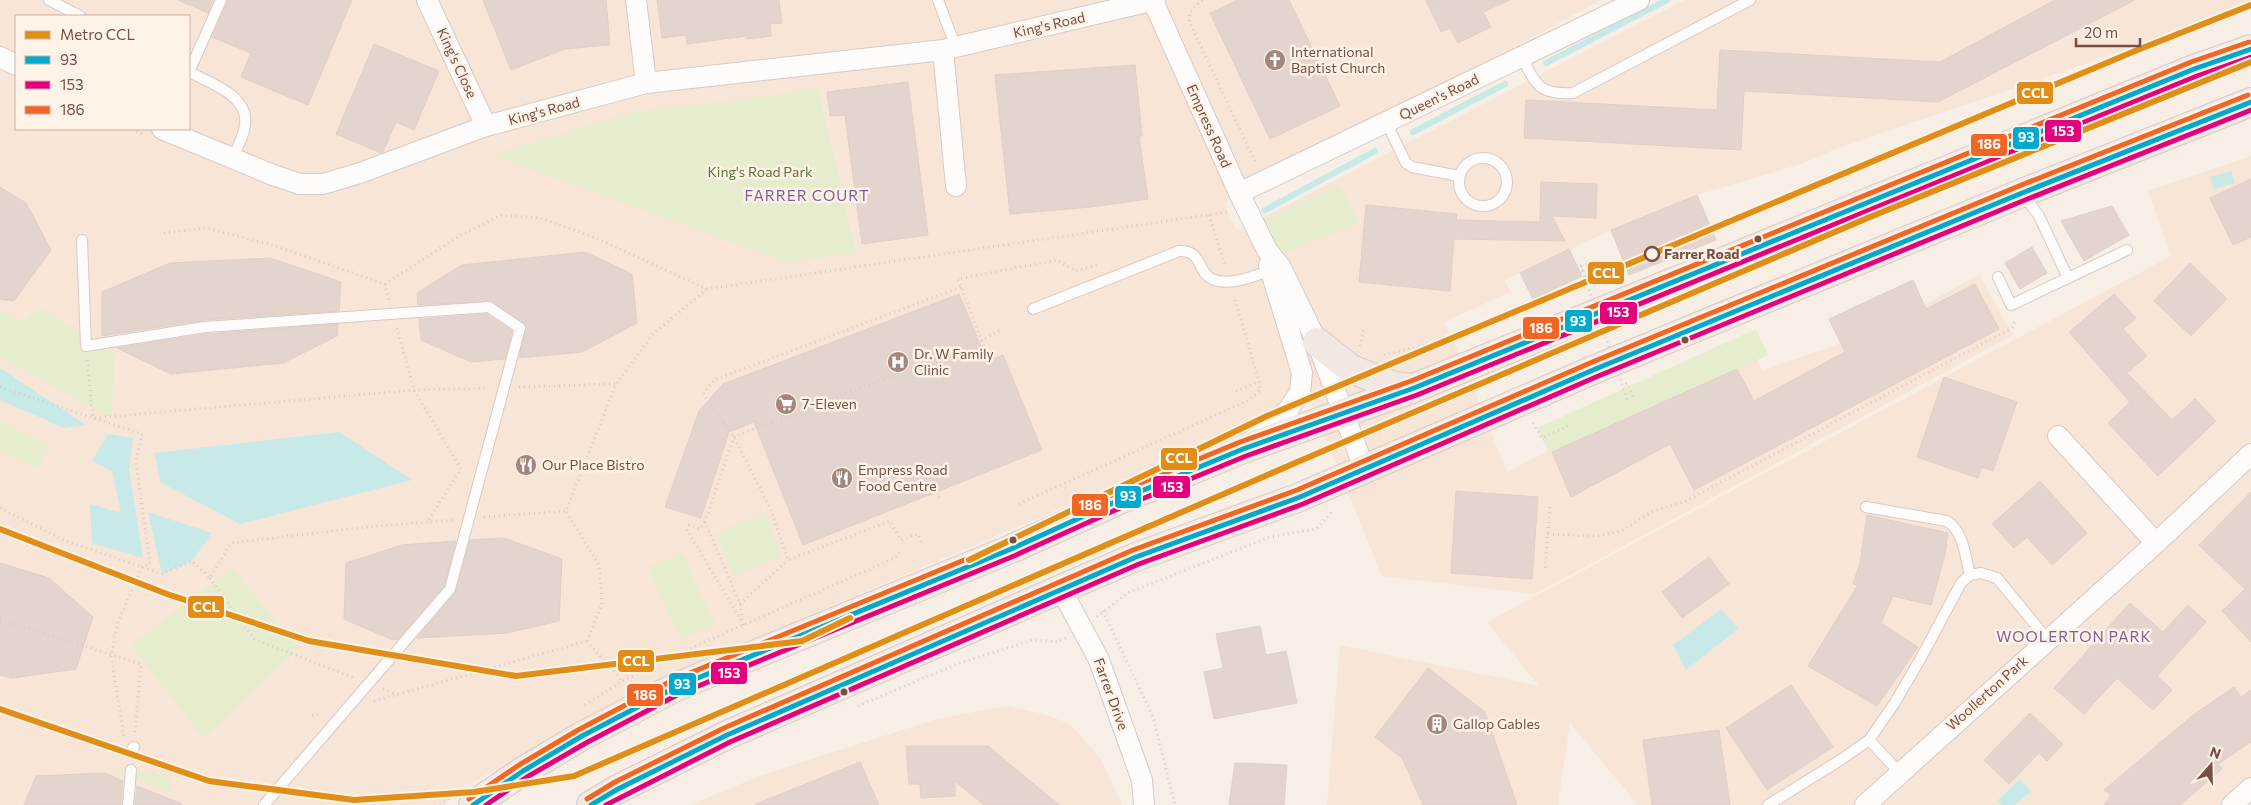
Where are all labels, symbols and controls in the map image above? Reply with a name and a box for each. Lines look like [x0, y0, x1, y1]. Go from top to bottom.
street label: King's Road [1011, 8, 1086, 41]
legend [15, 15, 190, 130]
scale bar [2076, 15, 2140, 47]
text: 20 m [2084, 23, 2118, 41]
text: Metro CCL [60, 25, 135, 43]
street label: King's Close [434, 25, 481, 101]
place label: International Baptist Church [1291, 43, 1385, 76]
church icon: International Baptist Church [1263, 48, 1287, 72]
text: 93 [60, 50, 78, 68]
street label: Queen's Road [1396, 70, 1481, 123]
text: 153 [60, 75, 84, 93]
street label: Empress Road [1183, 81, 1235, 170]
line badge: CCL [2016, 81, 2054, 105]
text: CCL [2021, 84, 2049, 101]
street label: King's Road [506, 93, 581, 128]
text: 186 [60, 100, 85, 118]
line badge: 153 [2044, 119, 2082, 143]
text: 153 [2052, 122, 2074, 139]
line badge: 93 [2012, 126, 2040, 150]
text: 93 [2018, 128, 2034, 145]
line badge: 186 [1970, 133, 2008, 157]
text: 186 [1977, 135, 2001, 152]
park label: King's Road Park [707, 163, 813, 180]
district label: FARRER COURT [744, 186, 870, 204]
unlabelled marker [1753, 234, 1763, 244]
place label: Farrer Road [1664, 245, 1739, 262]
marker: Farrer Road [1644, 246, 1660, 262]
line badge: CCL [1587, 261, 1625, 285]
text: CCL [1592, 264, 1620, 281]
line badge: 153 [1599, 301, 1638, 325]
text: 153 [1607, 303, 1629, 320]
line badge: 93 [1564, 309, 1593, 333]
text: 93 [1570, 312, 1586, 329]
line badge: 186 [1522, 316, 1560, 340]
text: 186 [1529, 319, 1553, 336]
unlabelled marker [1680, 335, 1690, 345]
place label: Dr. W Family Clinic [914, 345, 994, 378]
hospital icon: Dr. W Family Clinic [886, 350, 910, 374]
supermarket icon: 7-Eleven [774, 392, 798, 416]
place label: 7-Eleven [802, 395, 857, 412]
line badge: CCL [1160, 447, 1198, 471]
text: CCL [1165, 449, 1193, 466]
restaurant icon: Our Place Bistro [514, 453, 538, 477]
place label: Our Place Bistro [542, 456, 645, 473]
place label: Empress Road Food Centre [858, 461, 948, 494]
restaurant icon: Empress Road Food Centre [830, 466, 854, 490]
line badge: 153 [1152, 475, 1191, 499]
text: 153 [1161, 478, 1183, 495]
line badge: 93 [1114, 485, 1142, 509]
text: 93 [1120, 487, 1136, 504]
line badge: 186 [1071, 493, 1109, 517]
text: 186 [1078, 496, 1102, 513]
unlabelled marker [1008, 535, 1018, 545]
line badge: CCL [187, 595, 225, 619]
text: CCL [192, 598, 220, 615]
district label: WOOLERTON PARK [1996, 627, 2152, 645]
line badge: CCL [617, 649, 655, 673]
street label: Woollerton Park [1942, 651, 2031, 734]
text: CCL [622, 652, 650, 669]
street label: Farrer Drive [1091, 655, 1132, 732]
line badge: 153 [710, 661, 748, 685]
text: 153 [718, 664, 740, 681]
line badge: 93 [668, 672, 697, 696]
text: 93 [674, 675, 690, 692]
line badge: 186 [626, 683, 664, 707]
text: 186 [633, 686, 657, 703]
unlabelled marker [839, 687, 849, 697]
building icon: Gallop Gables [1425, 712, 1449, 736]
place label: Gallop Gables [1453, 715, 1540, 732]
north arrow [2186, 740, 2236, 790]
text: N [2208, 743, 2223, 762]

